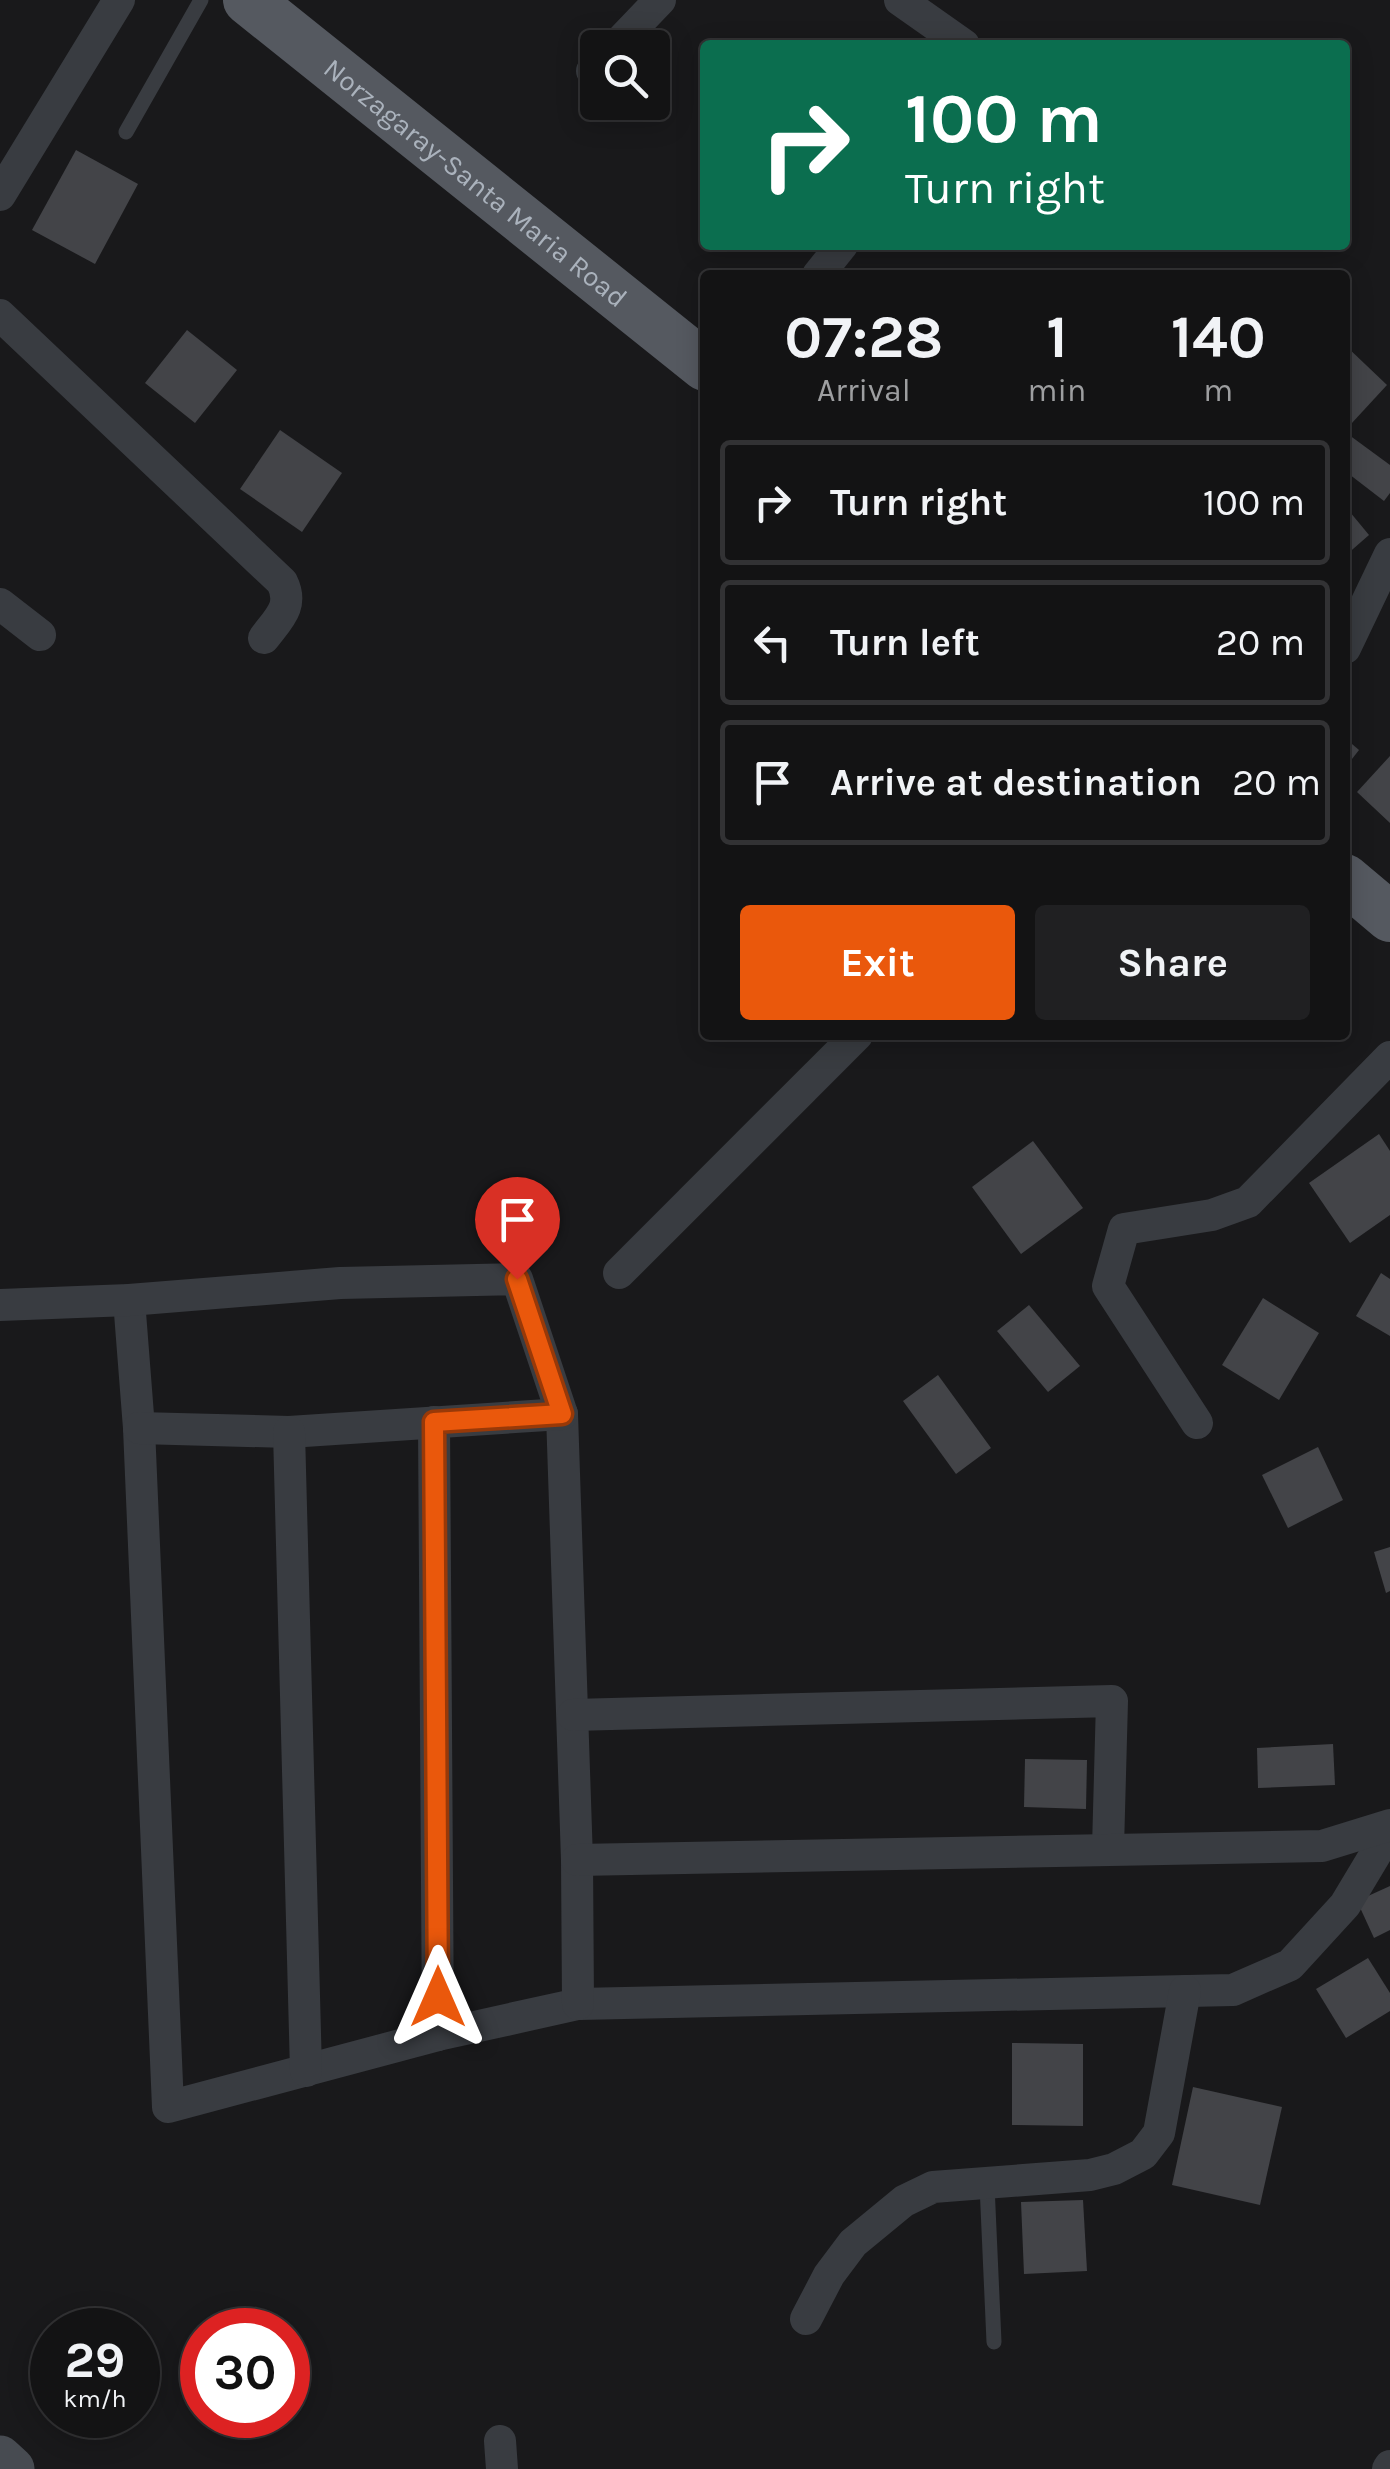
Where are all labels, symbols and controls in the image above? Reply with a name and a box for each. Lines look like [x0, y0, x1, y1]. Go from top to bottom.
map controls [580, 30, 670, 120]
button: search [580, 30, 670, 120]
street label: Norzagaray-Santa Maria Road [318, 51, 634, 314]
text: 100 m [905, 78, 1103, 160]
icon: right [740, 80, 870, 210]
text: Turn right [905, 162, 1105, 214]
text: 07:28 [784, 302, 943, 372]
text: 1 [1046, 302, 1068, 372]
text: 140 [1171, 302, 1266, 372]
text: Arrival [817, 372, 911, 409]
text: min [1028, 372, 1086, 409]
text: m [1203, 372, 1233, 409]
icon: right [745, 475, 800, 530]
text: Turn right [830, 480, 1007, 525]
text: 100 m [1203, 480, 1305, 525]
icon: left [745, 615, 800, 670]
text: Turn left [830, 620, 980, 665]
text: 20 m [1216, 620, 1305, 665]
icon: arrive [745, 755, 800, 810]
text: Arrive at destination [830, 760, 1202, 805]
text: 20 m [1232, 760, 1321, 805]
button: Exit [740, 905, 1015, 1020]
button: Share [1035, 905, 1310, 1020]
pin [475, 1177, 560, 1280]
icon: arrive [490, 1192, 545, 1247]
position arrow [386, 1945, 490, 2049]
speed limit sign: 30 [180, 2308, 310, 2438]
text: 29 [65, 2331, 125, 2390]
text: km/h [63, 2384, 127, 2413]

